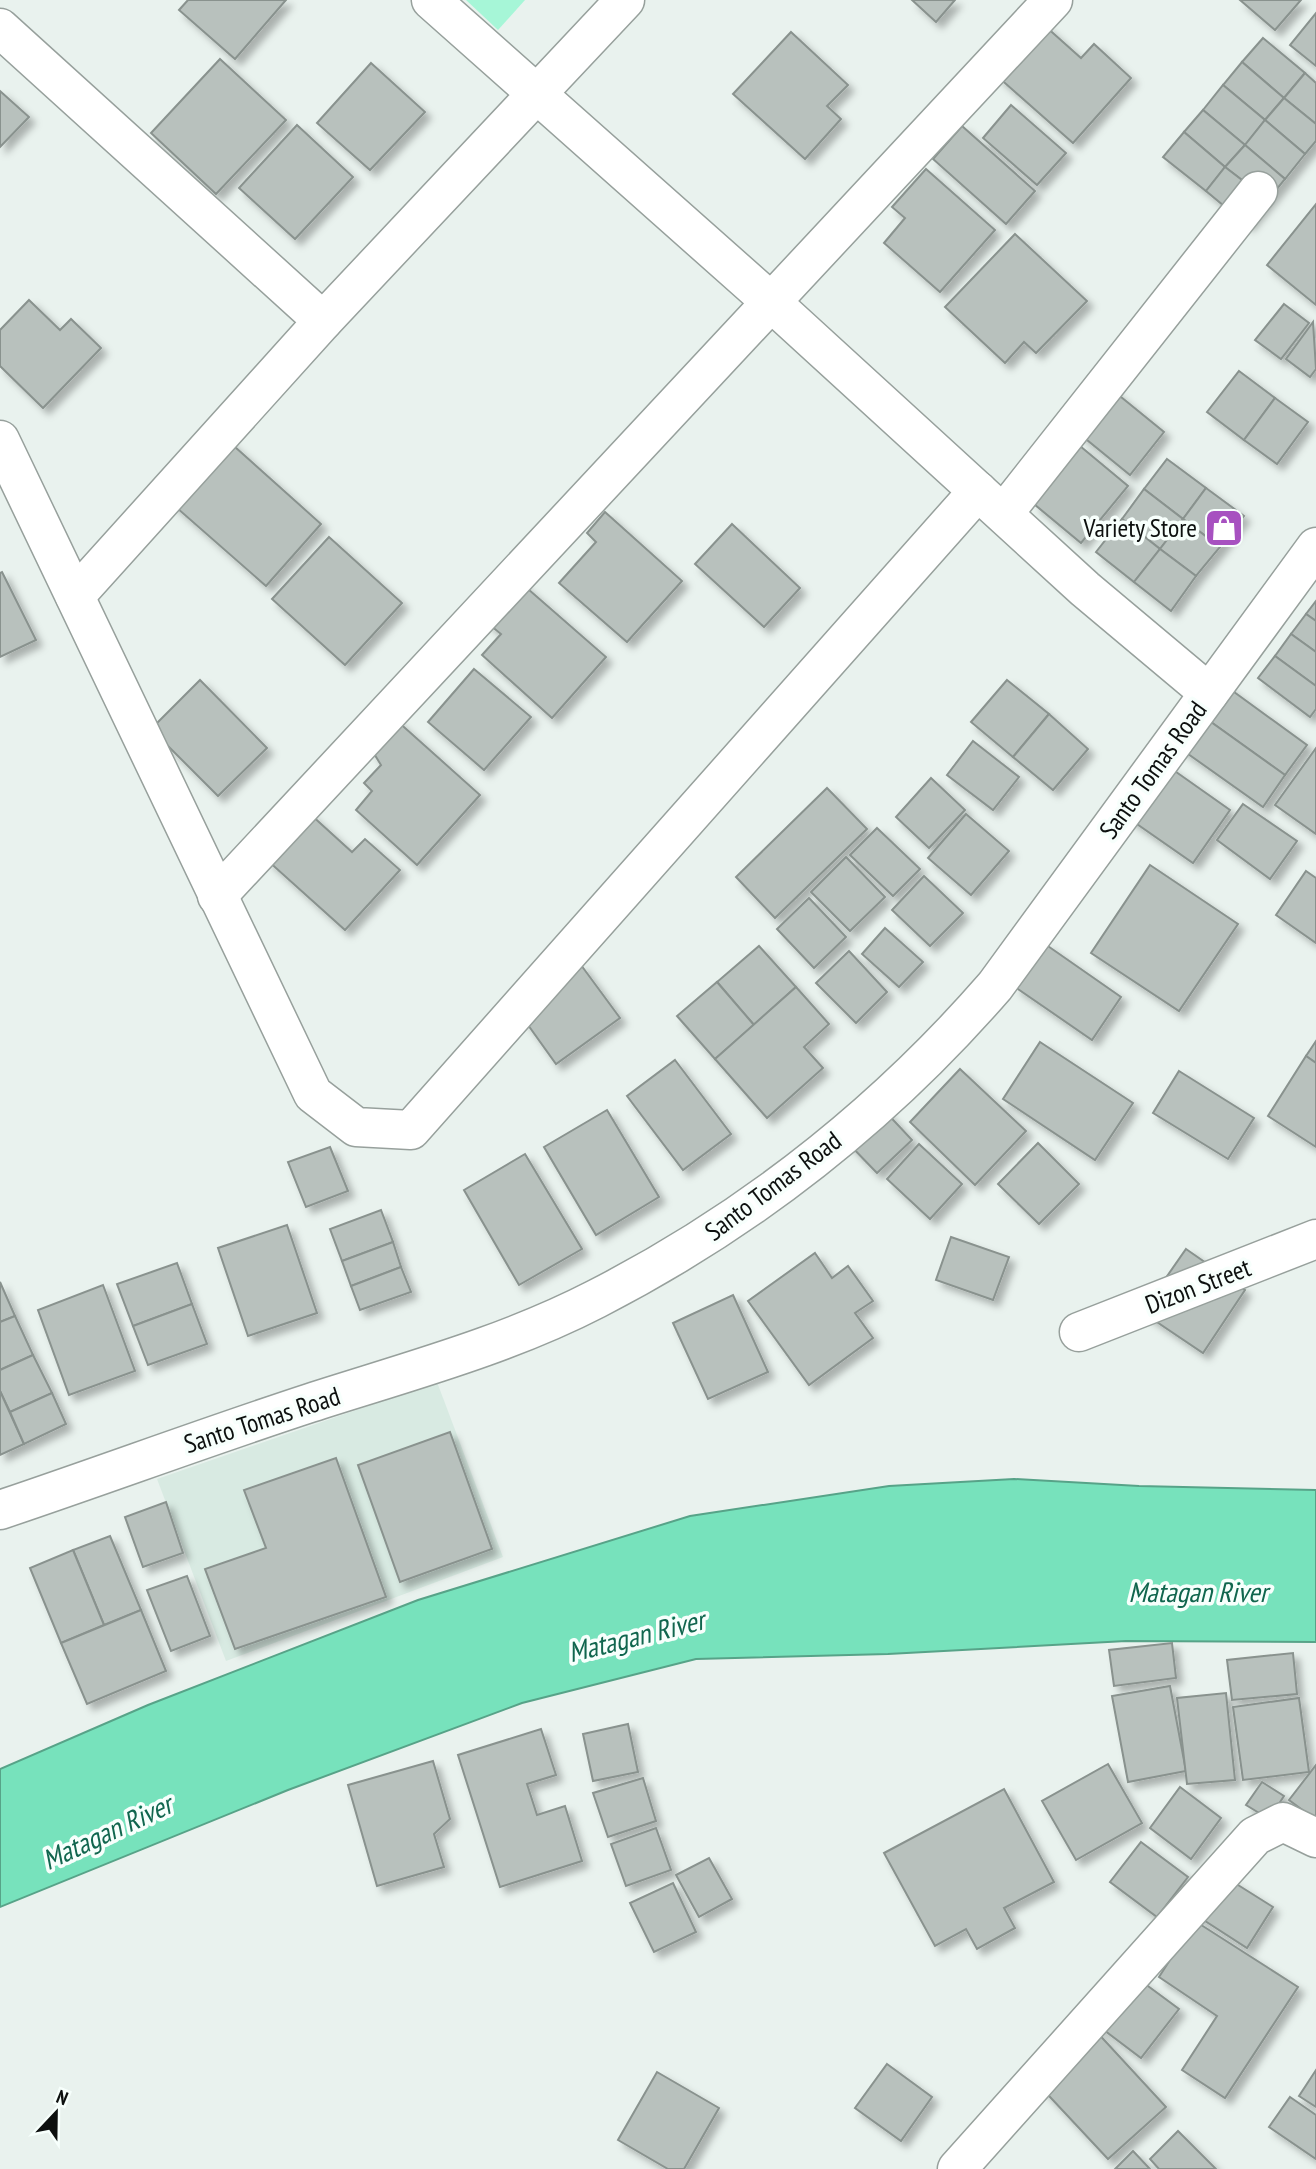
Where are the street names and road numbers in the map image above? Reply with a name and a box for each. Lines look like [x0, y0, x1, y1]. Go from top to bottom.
street label: Santo Tomas Road [1092, 694, 1214, 845]
street label: Santo Tomas Road [698, 1124, 847, 1248]
street label: Dizon Street [1140, 1250, 1255, 1321]
street label: Santo Tomas Road [180, 1379, 344, 1460]

